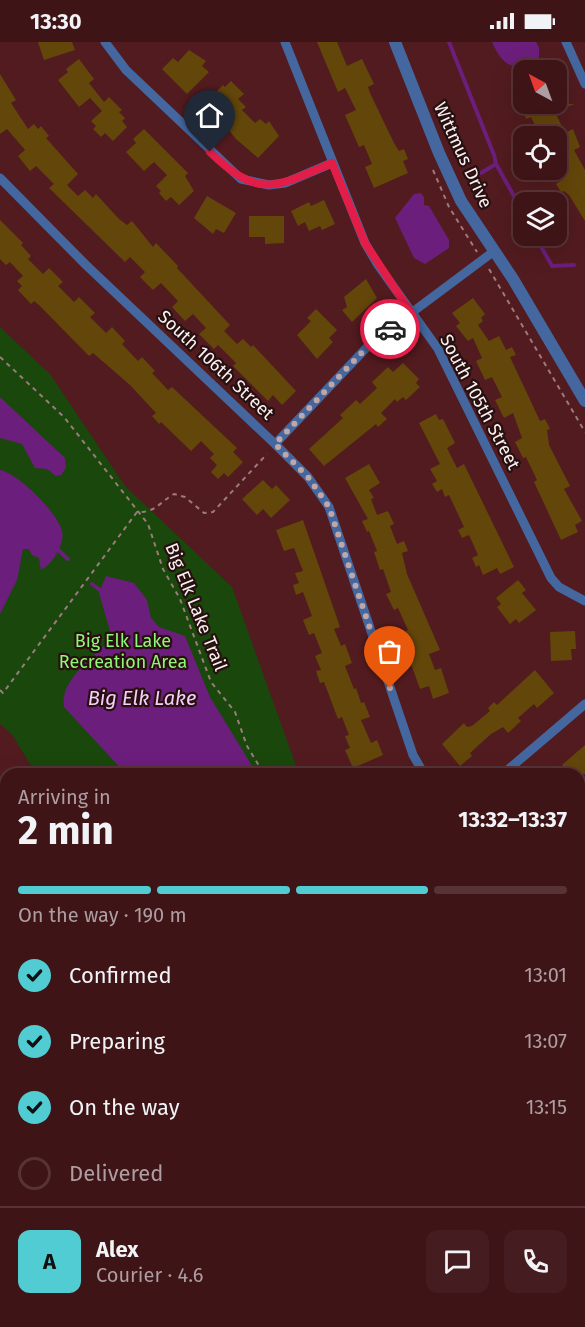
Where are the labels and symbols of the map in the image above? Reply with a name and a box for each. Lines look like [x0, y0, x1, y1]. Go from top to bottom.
north arrow [513, 60, 567, 114]
pin [184, 90, 235, 152]
street label: Wittmus Drive [429, 99, 497, 211]
courier [360, 299, 420, 359]
street label: South 106th Street [153, 306, 279, 425]
street label: South 105th Street [435, 331, 525, 474]
street label: Big Elk Lake Trail [160, 540, 232, 674]
pin [364, 626, 415, 688]
park label: Big Elk Lake Recreation Area [59, 630, 187, 673]
water label: Big Elk Lake [88, 686, 196, 710]

